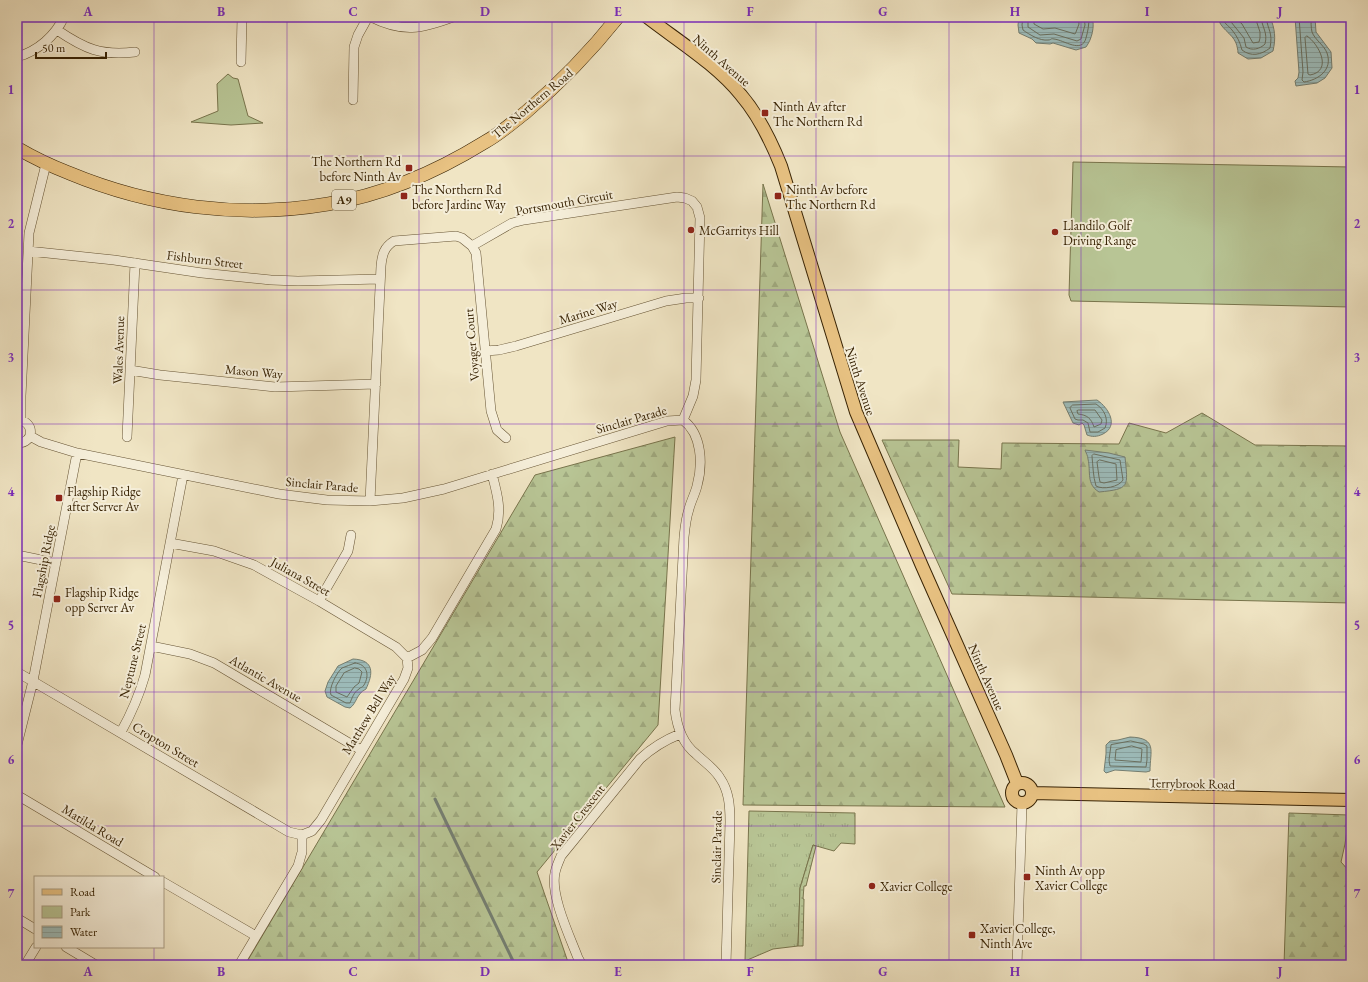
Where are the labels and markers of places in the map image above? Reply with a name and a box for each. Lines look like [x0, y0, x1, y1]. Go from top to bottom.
place label: Ninth Av after The Northern Rd [773, 98, 863, 130]
marker: Ninth Av after The Northern Rd [760, 108, 770, 118]
place label: The Northern Rd before Ninth Av [311, 153, 401, 185]
marker: The Northern Rd before Ninth Av [404, 163, 414, 173]
place label: The Northern Rd before Jardine Way [412, 181, 506, 213]
place label: Ninth Av before The Northern Rd [786, 181, 876, 213]
marker: The Northern Rd before Jardine Way [399, 191, 409, 201]
marker: Ninth Av before The Northern Rd [773, 191, 783, 201]
place label: Llandilo Golf Driving Range [1063, 217, 1136, 249]
place label: McGarritys Hill [699, 222, 779, 239]
marker: McGarritys Hill [686, 225, 696, 235]
marker: Llandilo Golf Driving Range [1050, 227, 1060, 237]
place label: Flagship Ridge after Server Av [67, 483, 141, 515]
marker: Flagship Ridge after Server Av [54, 493, 64, 503]
place label: Flagship Ridge opp Server Av [65, 584, 139, 616]
marker: Flagship Ridge opp Server Av [52, 594, 62, 604]
place label: Ninth Av opp Xavier College [1034, 862, 1108, 894]
marker: Ninth Av opp Xavier College [1022, 872, 1032, 882]
place label: Xavier College [879, 878, 953, 895]
marker: Xavier College [867, 881, 877, 891]
place label: Xavier College, Ninth Ave [979, 920, 1056, 952]
marker: Xavier College, Ninth Ave [967, 930, 977, 940]

